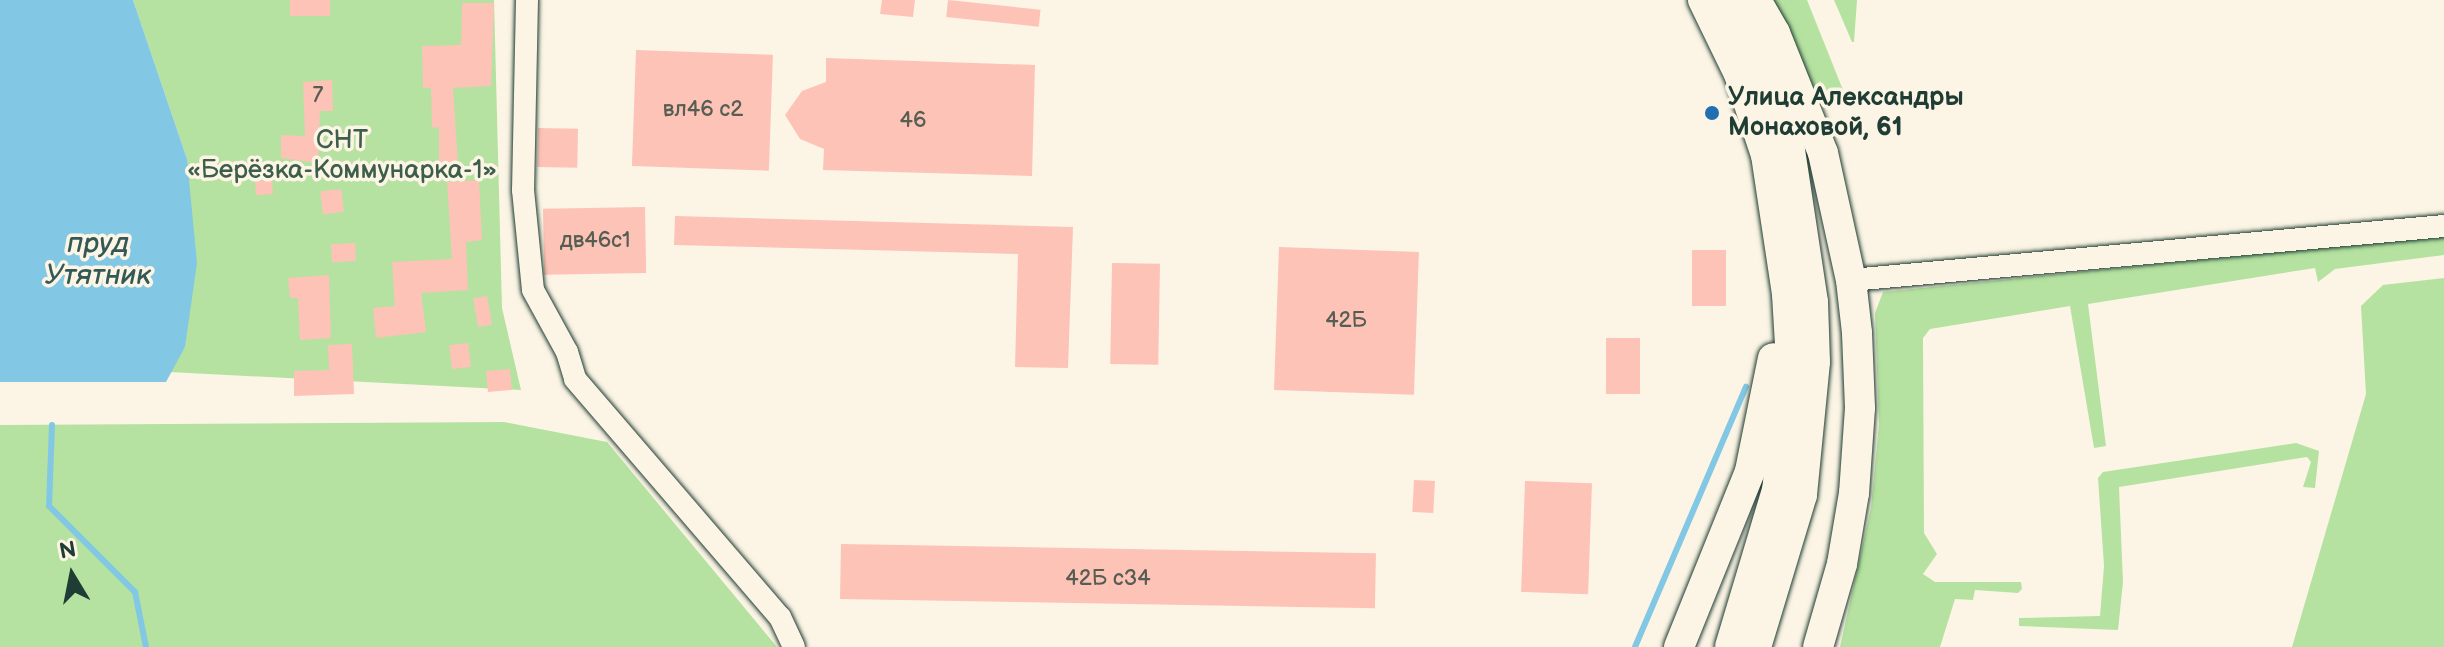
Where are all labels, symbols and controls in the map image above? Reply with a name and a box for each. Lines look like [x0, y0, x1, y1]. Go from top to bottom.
place label: Улица Александры Монаховой, 61 [1728, 82, 1964, 144]
house number: 7 [313, 83, 323, 109]
house number: вл46 с2 [663, 97, 743, 123]
marker: Улица Александры Монаховой, 61 [1703, 104, 1721, 122]
house number: 46 [900, 108, 926, 134]
park label: СНТ «Берёзка-Коммунарка-1» [187, 125, 497, 186]
water label: пруд Утятник [45, 227, 151, 293]
house number: дв46с1 [559, 228, 631, 254]
house number: 42Б [1325, 308, 1367, 334]
north arrow [32, 535, 112, 615]
text: N [57, 536, 78, 566]
house number: 42Б с34 [1065, 566, 1151, 592]

